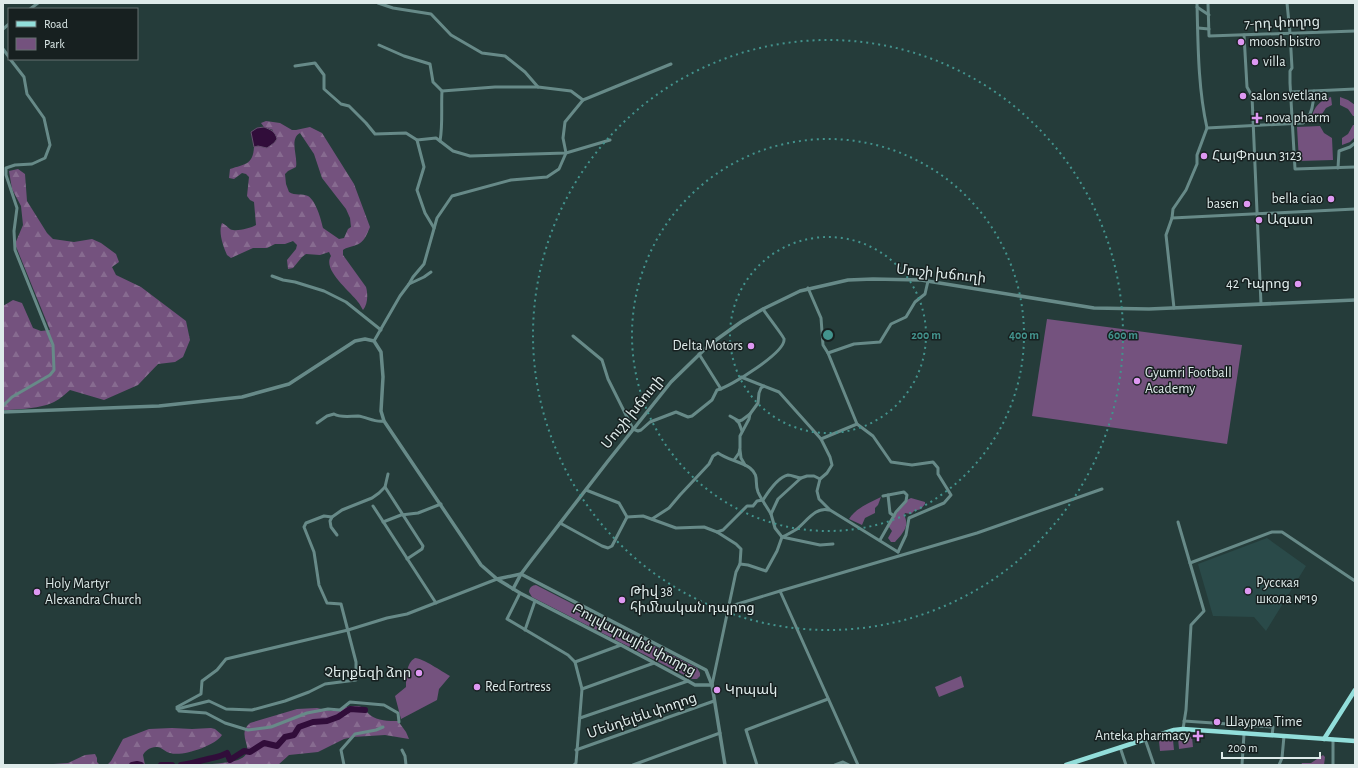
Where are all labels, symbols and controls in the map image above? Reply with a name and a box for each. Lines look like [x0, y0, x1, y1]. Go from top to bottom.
legend [8, 8, 138, 60]
street label: 7-րդ փողոց [1244, 15, 1320, 31]
text: Road [44, 18, 68, 30]
place label: moosh bistro [1249, 35, 1320, 49]
marker: moosh bistro [1236, 37, 1246, 47]
text: Park [44, 38, 65, 50]
place label: villa [1263, 55, 1286, 69]
marker: villa [1250, 57, 1260, 67]
place label: salon svetlana [1251, 89, 1328, 103]
marker: salon svetlana [1238, 91, 1248, 101]
place label: nova pharm [1265, 111, 1330, 125]
marker: nova pharm [1252, 113, 1262, 123]
place label: ՀայՓոստ 3123 [1212, 149, 1302, 163]
marker: ՀայՓոստ 3123 [1199, 151, 1209, 161]
place label: bella ciao [1272, 192, 1323, 206]
marker: bella ciao [1326, 194, 1336, 204]
place label: basen [1206, 197, 1239, 211]
marker: basen [1242, 199, 1252, 209]
place label: Ազատ [1267, 213, 1313, 227]
marker: Ազատ [1254, 215, 1264, 225]
street label: Մուշի խճուղի [895, 262, 987, 286]
place label: 42 Դպրոց [1226, 277, 1290, 291]
marker: 42 Դպրոց [1293, 279, 1303, 289]
centre of rings [821, 328, 835, 342]
text: 200 m [911, 329, 941, 341]
text: 400 m [1009, 329, 1039, 341]
text: 600 m [1108, 329, 1138, 341]
place label: Delta Motors [672, 339, 743, 353]
marker: Delta Motors [746, 341, 756, 351]
place label: Gyumri Football Academy [1145, 366, 1232, 396]
street label: Մուշի խճուղի [599, 372, 667, 452]
marker: Gyumri Football Academy [1132, 376, 1142, 386]
place label: Русская школа №19 [1256, 576, 1318, 606]
place label: Holy Martyr Alexandra Church [45, 577, 142, 607]
place label: Թիվ 38 հիմնական դպրոց [630, 585, 755, 615]
marker: Русская школа №19 [1243, 586, 1253, 596]
marker: Holy Martyr Alexandra Church [32, 587, 42, 597]
marker: Թիվ 38 հիմնական դպրոց [617, 595, 627, 605]
street label: Բուլվարային փողոց [570, 602, 698, 678]
place label: Չերքեզի ձոր [324, 666, 411, 680]
marker: Չերքեզի ձոր [414, 668, 424, 678]
place label: Red Fortress [485, 680, 551, 694]
marker: Red Fortress [472, 682, 482, 692]
place label: Կրպակ [725, 683, 777, 697]
marker: Կրպակ [712, 685, 722, 695]
street label: Մենդելեև փողոց [585, 691, 699, 741]
place label: Шаурма Time [1225, 715, 1302, 729]
marker: Шаурма Time [1212, 717, 1222, 727]
place label: Anteka pharmacy [1095, 729, 1190, 743]
marker: Anteka pharmacy [1193, 731, 1203, 741]
scale bar [1222, 734, 1320, 760]
text: 200 m [1228, 742, 1258, 754]

